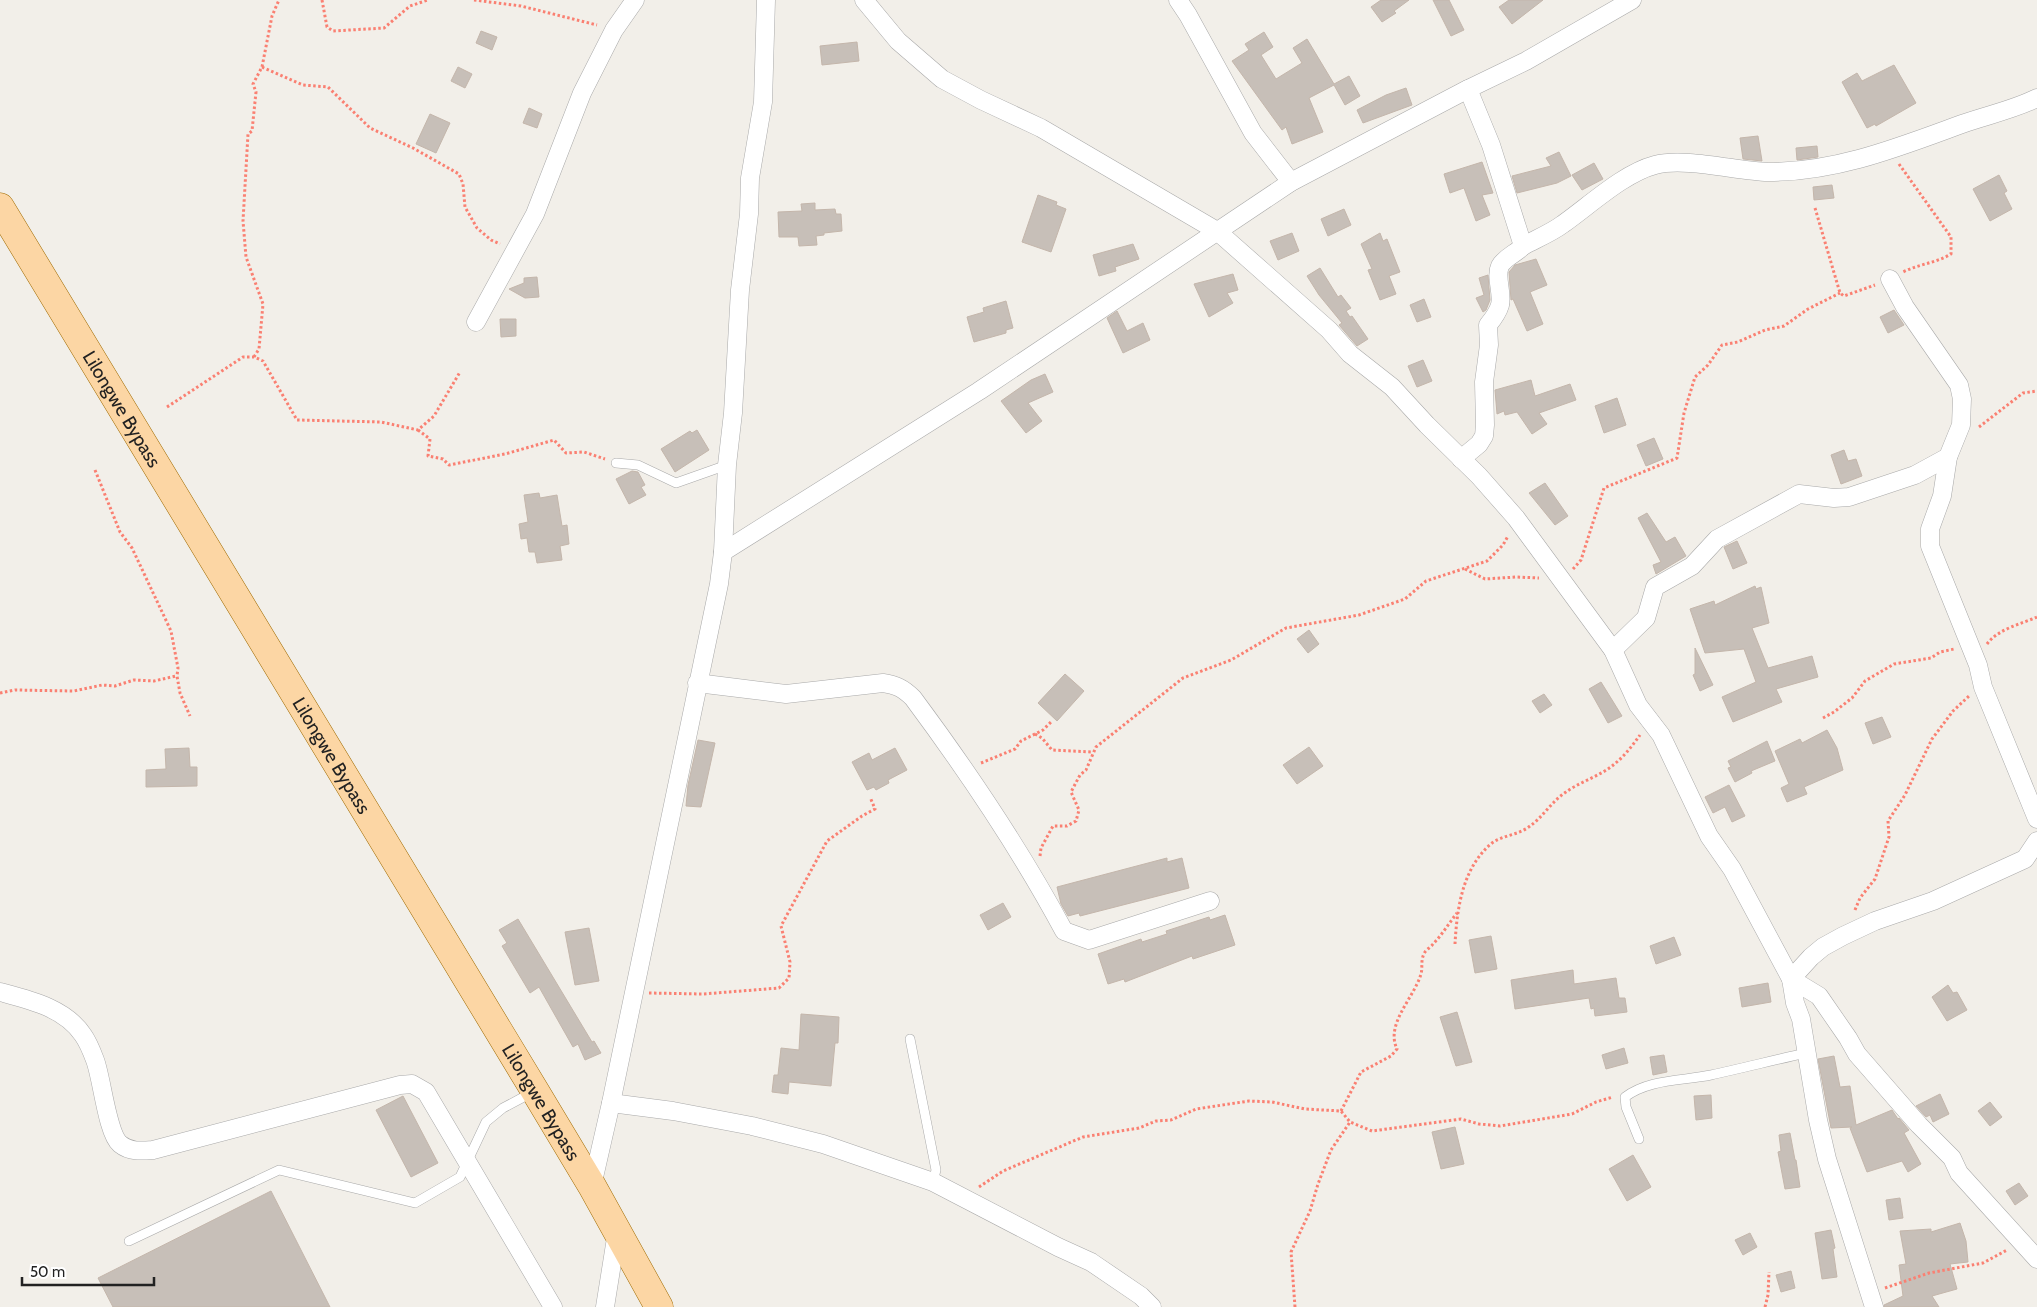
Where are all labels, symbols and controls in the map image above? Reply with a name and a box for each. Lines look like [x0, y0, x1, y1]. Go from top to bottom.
street label: Lilongwe Bypass [78, 346, 166, 472]
street label: Lilongwe Bypass [288, 693, 376, 818]
street label: Lilongwe Bypass [498, 1039, 585, 1165]
scale bar [22, 1254, 155, 1286]
text: 50 m [30, 1263, 65, 1281]

